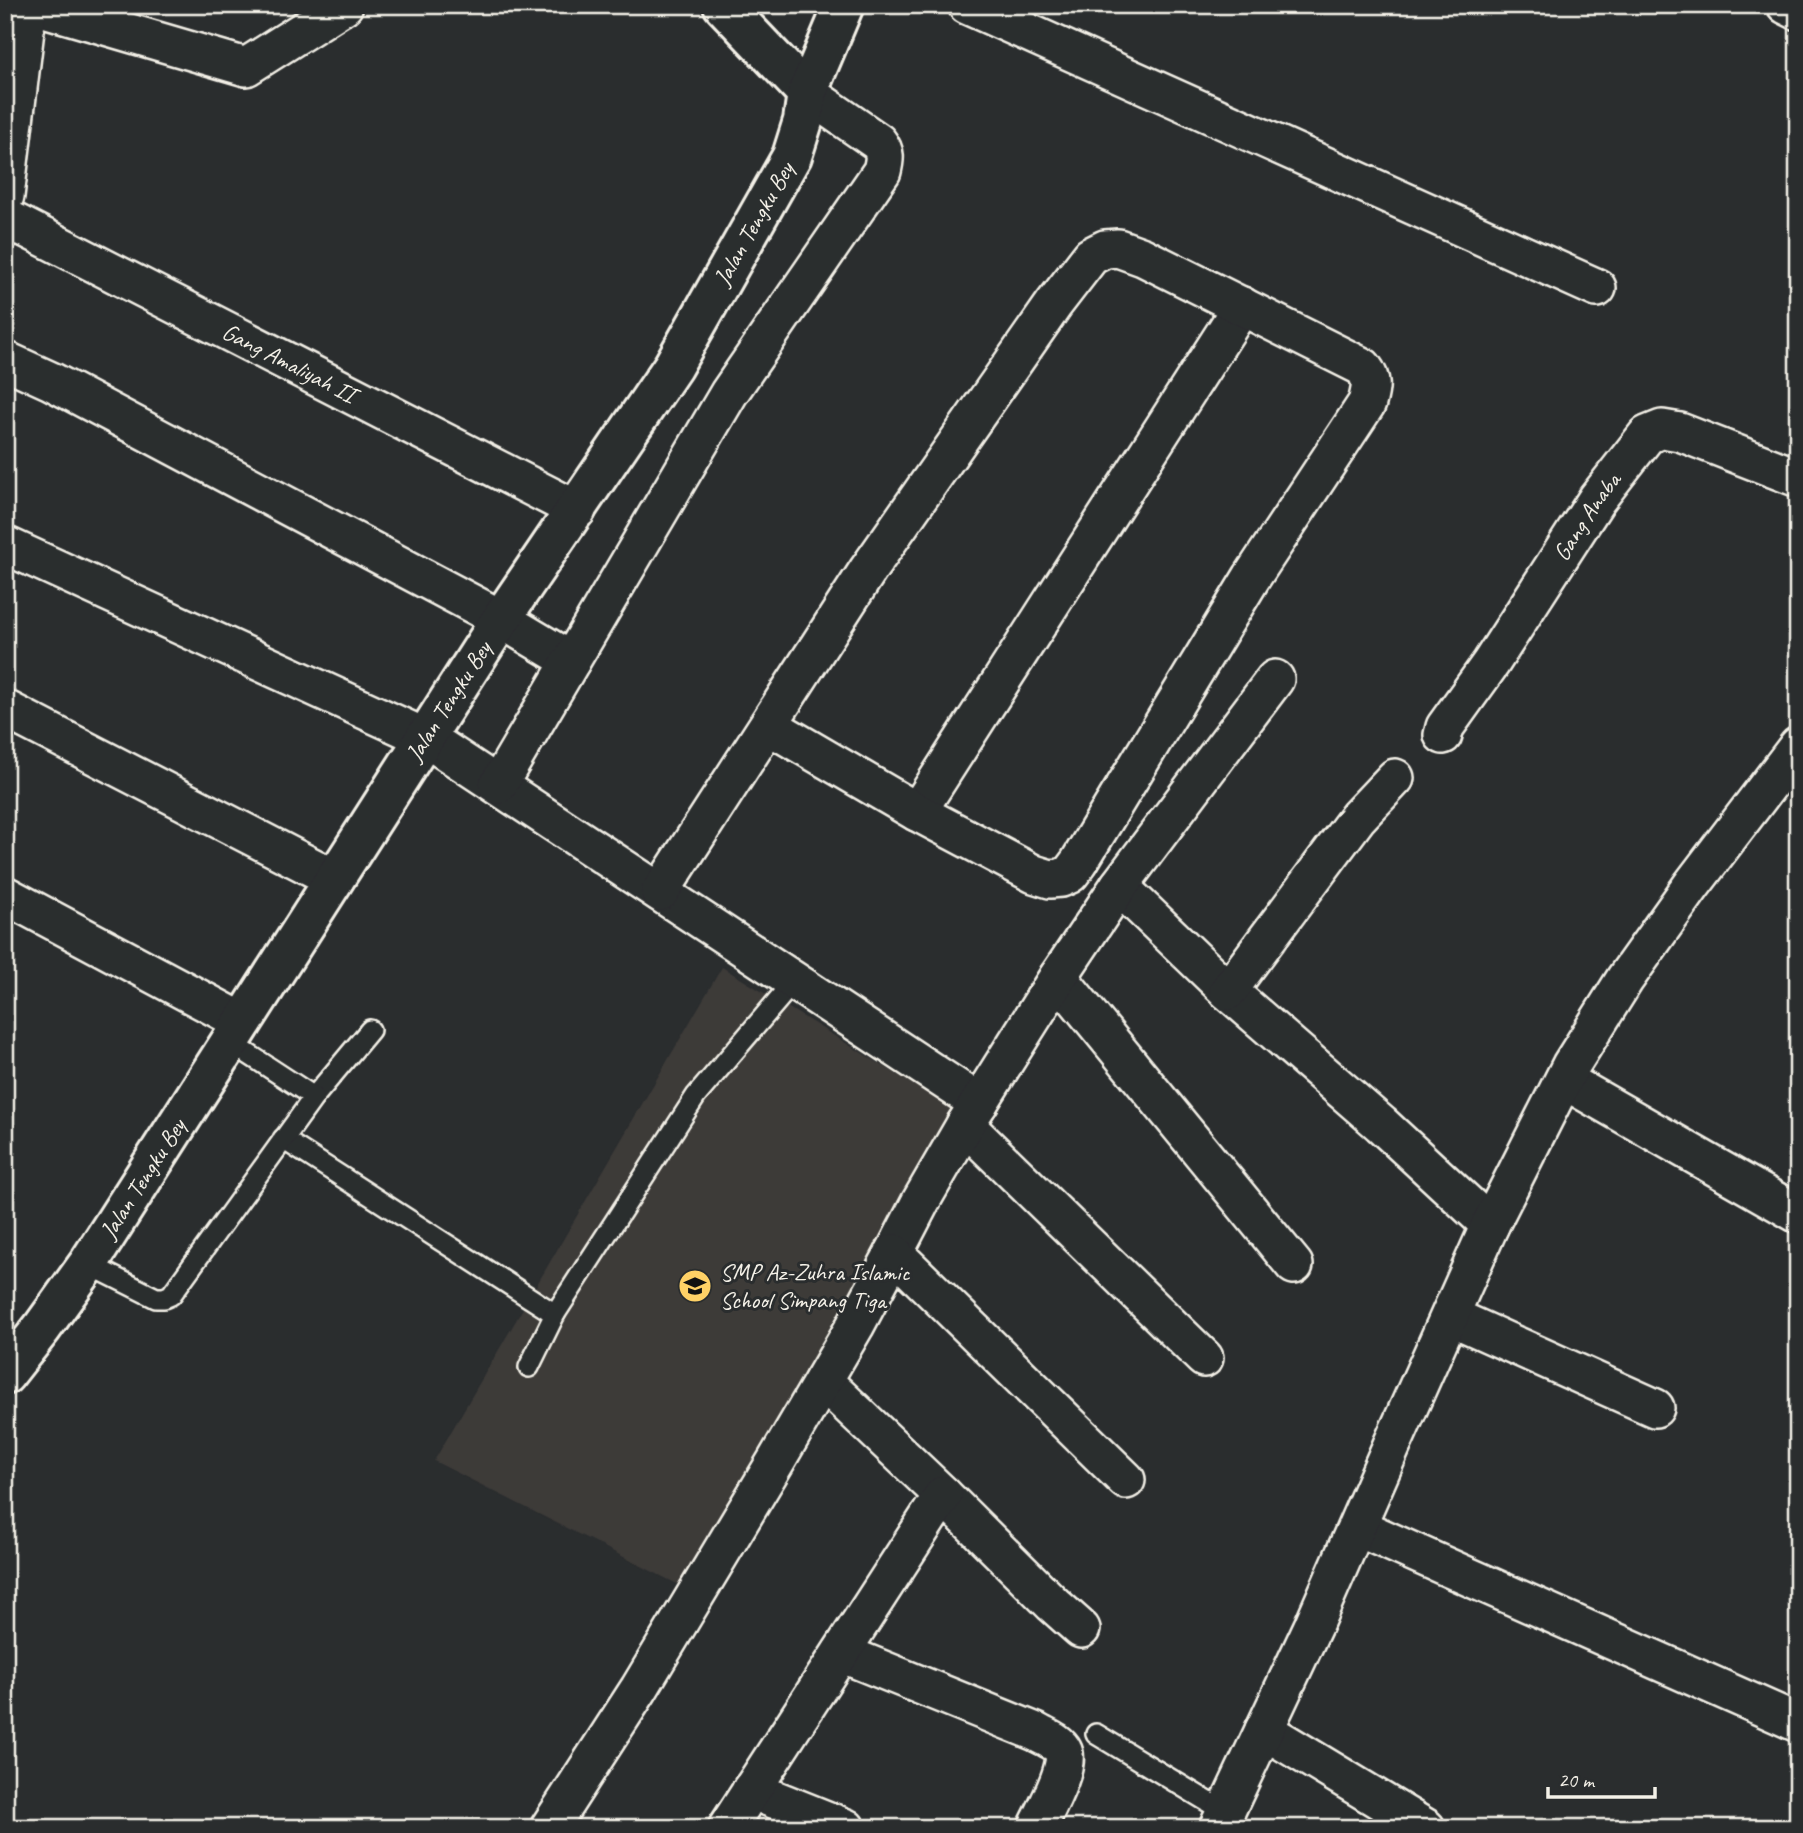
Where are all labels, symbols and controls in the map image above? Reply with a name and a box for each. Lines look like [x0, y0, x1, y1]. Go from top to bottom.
street label: Jalan Tengku Bey [706, 155, 801, 292]
street label: Gang Amaliyah II [217, 316, 366, 412]
street label: Gang Anaba [1546, 465, 1628, 566]
street label: Jalan Tengku Bey [398, 634, 499, 768]
street label: Jalan Tengku Bey [93, 1111, 193, 1245]
place label: SMP Az-Zuhra Islamic School Simpang Tiga [720, 1257, 911, 1315]
school or university icon: SMP Az-Zuhra Islamic School Simpang Tiga [676, 1267, 714, 1305]
scale bar [1548, 1756, 1654, 1800]
text: 20 m [1558, 1767, 1596, 1793]

